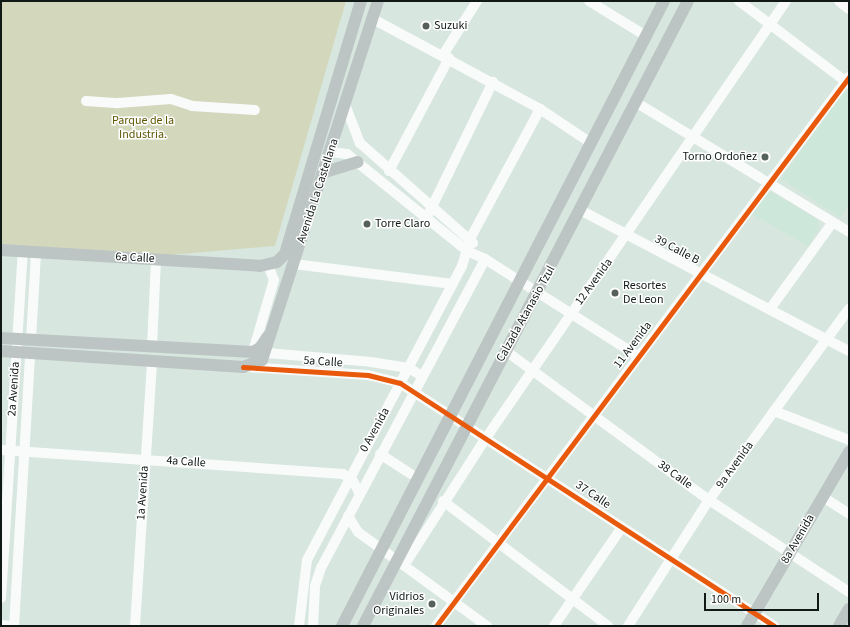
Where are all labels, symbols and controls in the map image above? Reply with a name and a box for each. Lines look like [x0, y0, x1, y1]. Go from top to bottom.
place label: Suzuki [434, 19, 467, 33]
marker: Suzuki [421, 21, 431, 31]
park label: Parque de la Industria. [112, 114, 174, 142]
street label: Avenida La Castellana [294, 137, 342, 245]
place label: Torno Ordoñez [682, 150, 757, 164]
marker: Torno Ordoñez [760, 152, 770, 162]
place label: Torre Claro [375, 217, 430, 231]
marker: Torre Claro [362, 219, 372, 229]
street label: 39 Calle B [652, 232, 702, 268]
street label: 6a Calle [115, 250, 155, 266]
street label: 12 Avenida [572, 256, 616, 308]
street label: Calzada Atanasio Tzul [494, 263, 558, 365]
place label: Resortes De Leon [623, 279, 666, 307]
marker: Resortes De Leon [610, 288, 620, 298]
street label: 11 Avenida [611, 319, 655, 371]
street label: 5a Calle [303, 353, 343, 371]
street label: 2a Avenida [5, 361, 23, 417]
street label: 0 Avenida [357, 405, 393, 455]
street label: 9a Avenida [713, 439, 757, 491]
street label: 4a Calle [166, 453, 206, 471]
street label: 38 Calle [655, 458, 695, 492]
street label: 1a Avenida [134, 465, 152, 521]
street label: 37 Calle [573, 478, 613, 512]
street label: 8a Avenida [778, 512, 818, 566]
scale bar [706, 585, 821, 611]
place label: Vidrios Originales [373, 590, 424, 618]
text: 100 m [711, 591, 741, 608]
marker: Vidrios Originales [427, 599, 437, 609]

